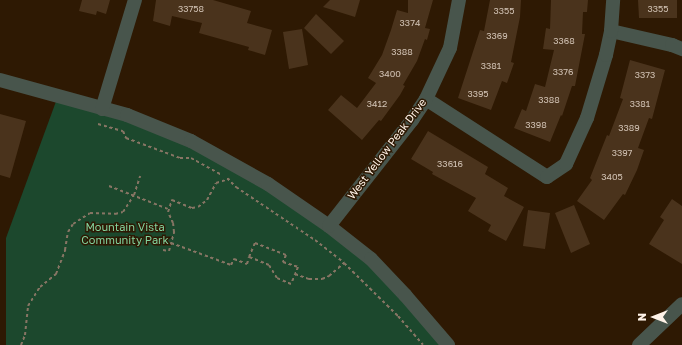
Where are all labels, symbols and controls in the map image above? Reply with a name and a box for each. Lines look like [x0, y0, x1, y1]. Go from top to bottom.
house number: 33758 [178, 4, 204, 14]
house number: 3355 [648, 4, 668, 14]
house number: 3355 [494, 6, 514, 16]
house number: 3374 [400, 18, 420, 28]
house number: 3369 [486, 31, 508, 41]
house number: 3368 [553, 36, 575, 46]
house number: 3388 [391, 47, 413, 57]
house number: 3381 [481, 61, 501, 71]
house number: 3376 [553, 67, 573, 77]
house number: 3400 [379, 69, 401, 79]
house number: 3373 [635, 70, 655, 80]
house number: 3395 [467, 89, 489, 99]
house number: 3388 [538, 95, 560, 105]
street label: West Yellow Peak Drive [345, 96, 429, 202]
house number: 3412 [367, 99, 387, 109]
house number: 3381 [630, 99, 650, 109]
house number: 3398 [525, 120, 547, 130]
house number: 3389 [618, 123, 640, 133]
house number: 3397 [612, 148, 632, 158]
house number: 33616 [437, 159, 463, 169]
house number: 3405 [601, 172, 623, 182]
park label: Mountain Vista Community Park [81, 221, 169, 247]
north arrow [634, 297, 674, 337]
text: N [635, 313, 648, 321]

